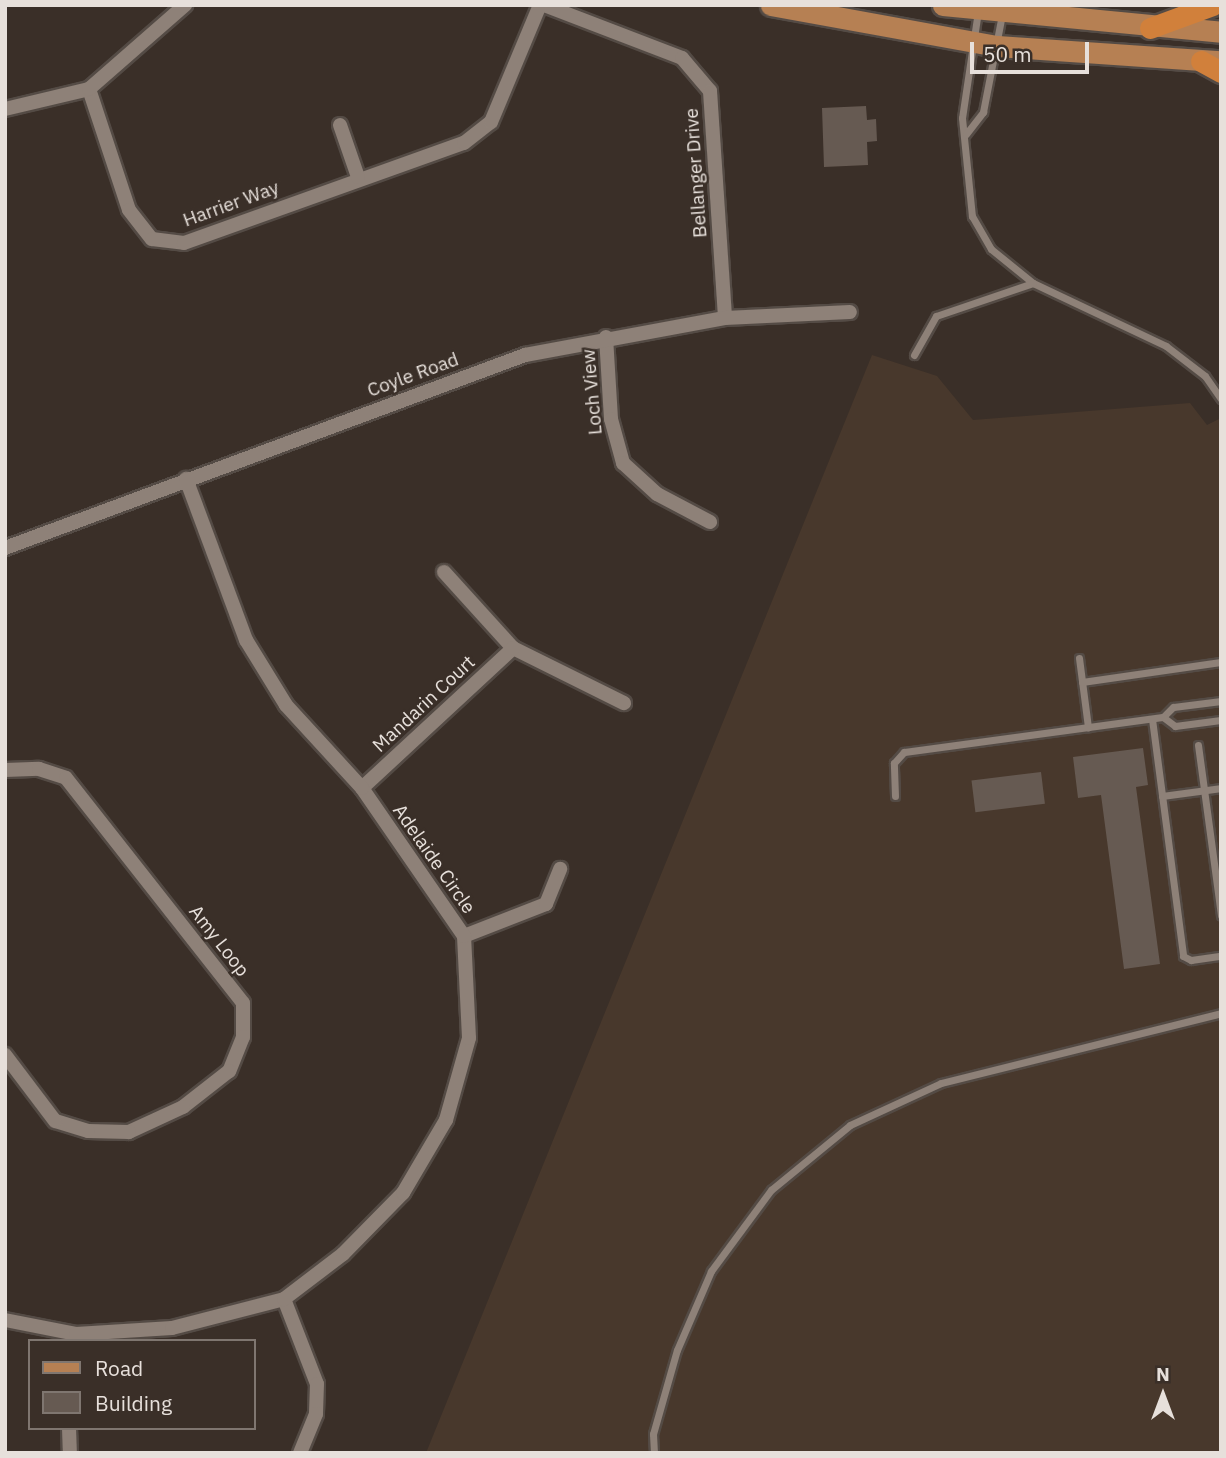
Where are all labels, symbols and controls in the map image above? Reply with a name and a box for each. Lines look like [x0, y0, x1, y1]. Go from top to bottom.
scale bar [974, 28, 1093, 72]
text: 50 m [983, 40, 1032, 68]
street label: Bellanger Drive [680, 107, 712, 239]
street label: Harrier Way [180, 176, 282, 232]
street label: Coyle Road [364, 348, 462, 402]
street label: Loch View [577, 348, 607, 436]
street label: Mandarin Court [368, 651, 480, 757]
street label: Adelaide Circle [388, 800, 480, 918]
street label: Amy Loop [184, 901, 254, 981]
legend [28, 1339, 256, 1430]
text: Road [95, 1354, 143, 1382]
north arrow [1128, 1360, 1198, 1430]
text: N [1156, 1362, 1170, 1386]
text: Building [95, 1389, 172, 1417]

